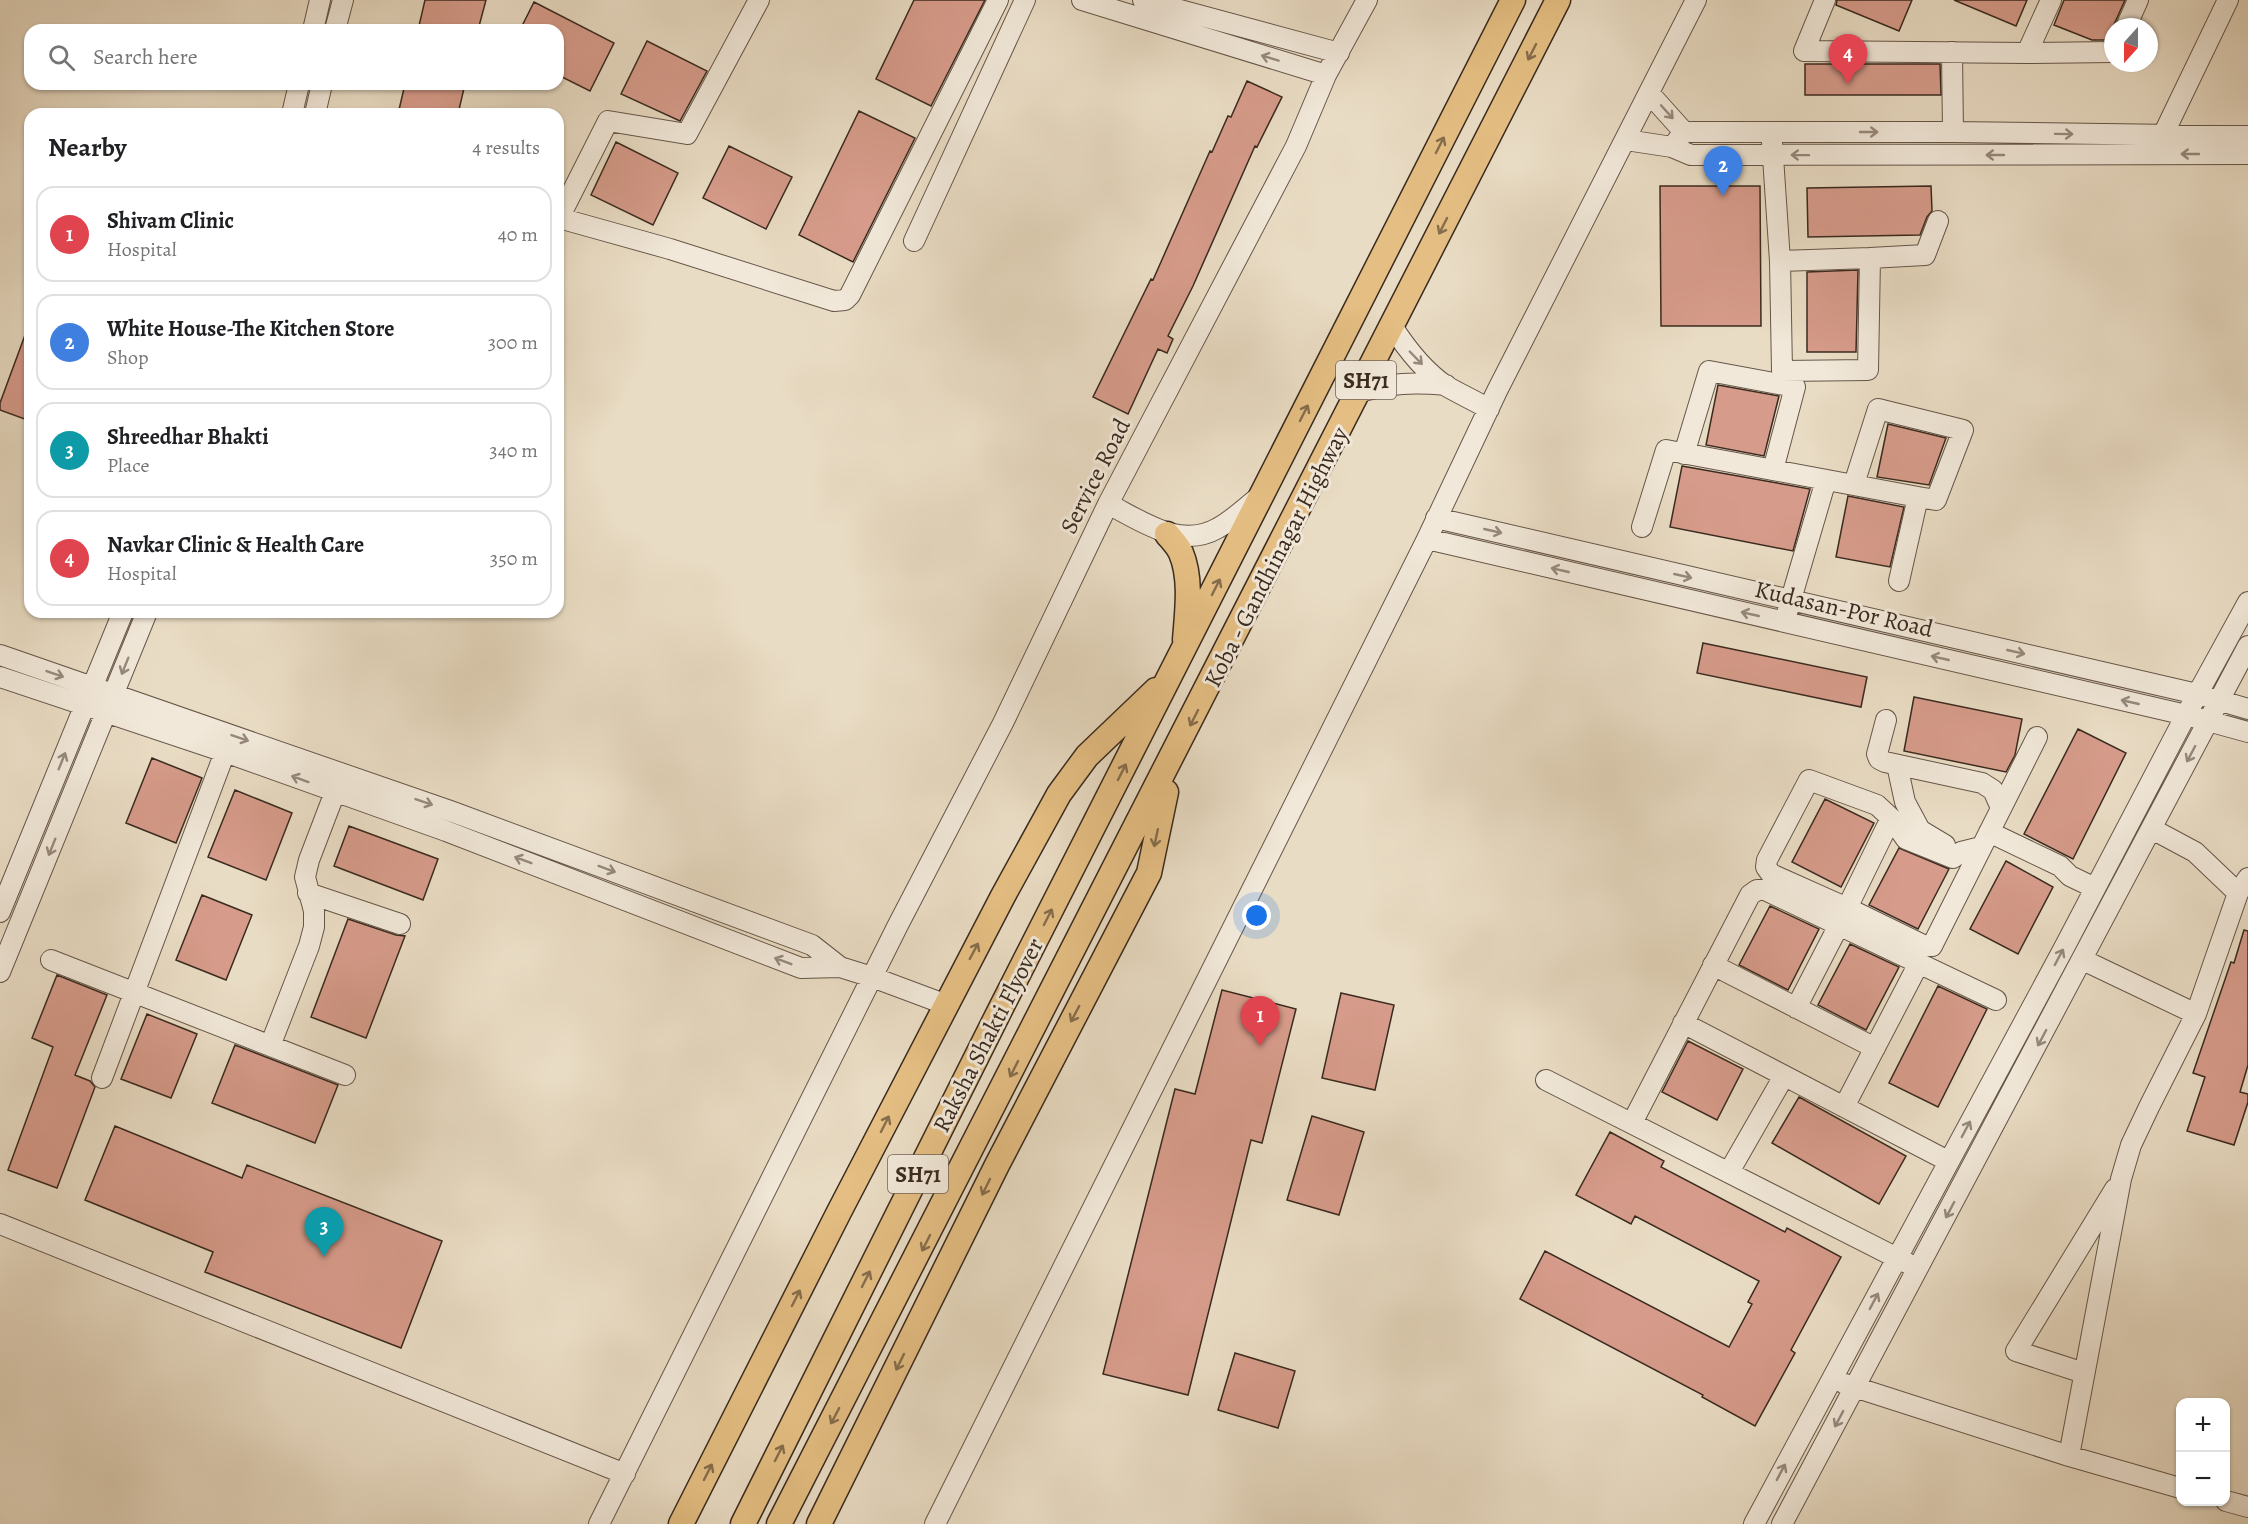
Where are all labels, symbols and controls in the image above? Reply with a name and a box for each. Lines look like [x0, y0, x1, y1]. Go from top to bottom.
north arrow [2104, 18, 2158, 72]
search box [24, 24, 564, 90]
pin: 4 [1828, 34, 1868, 84]
icon: search [45, 41, 78, 74]
text: Search here [93, 42, 198, 72]
one-way arrow [1526, 43, 1537, 61]
one-way arrow [1261, 52, 1280, 63]
one-way arrow [1660, 104, 1674, 119]
one-way arrow [1858, 126, 1878, 138]
one-way arrow [2053, 128, 2073, 139]
text: Nearby [48, 130, 127, 165]
text: 4 results [472, 134, 540, 161]
one-way arrow [1435, 137, 1446, 155]
pin: 2 [1704, 146, 1742, 196]
one-way arrow [2180, 148, 2200, 160]
one-way arrow [1790, 149, 1810, 161]
one-way arrow [1985, 149, 2005, 161]
text: Shivam Clinic [107, 206, 234, 236]
one-way arrow [1437, 217, 1449, 234]
text: 1 [66, 221, 73, 248]
text: 40 m [498, 221, 538, 248]
text: Hospital [107, 236, 177, 263]
text: White House-The Kitchen Store [107, 314, 394, 344]
text: 2 [65, 329, 74, 356]
text: 300 m [488, 329, 538, 356]
text: Shop [107, 344, 149, 371]
one-way arrow [1409, 350, 1423, 365]
road number: SH71 [1336, 361, 1396, 399]
one-way arrow [1299, 404, 1311, 422]
street label: Service Road [1052, 413, 1138, 539]
street label: Koba - Gandhinagar Highway [1196, 421, 1356, 693]
text: Shreedhar Bhakti [107, 422, 269, 452]
text: 3 [65, 437, 74, 464]
text: 340 m [489, 437, 538, 464]
text: Place [107, 452, 149, 479]
one-way arrow [1483, 526, 1502, 538]
text: Navkar Clinic & Health Care [107, 530, 364, 560]
text: 4 [65, 545, 74, 572]
text: 350 m [490, 545, 538, 572]
text: Hospital [107, 560, 177, 587]
one-way arrow [1551, 563, 1570, 575]
one-way arrow [1673, 570, 1692, 582]
street label: Kudasan-Por Road [1752, 573, 1936, 645]
one-way arrow [1211, 578, 1222, 596]
one-way arrow [1741, 607, 1760, 619]
one-way arrow [2006, 647, 2025, 659]
one-way arrow [1931, 651, 1950, 663]
one-way arrow [119, 657, 130, 675]
one-way arrow [45, 670, 64, 681]
one-way arrow [2121, 695, 2140, 707]
one-way arrow [1188, 709, 1199, 727]
one-way arrow [230, 733, 249, 744]
one-way arrow [2185, 744, 2196, 762]
one-way arrow [57, 752, 68, 771]
one-way arrow [1116, 763, 1128, 781]
one-way arrow [291, 773, 310, 784]
one-way arrow [414, 797, 433, 808]
one-way arrow [1150, 827, 1161, 847]
one-way arrow [46, 837, 57, 856]
one-way arrow [514, 854, 533, 865]
one-way arrow [597, 864, 616, 875]
your location [1242, 901, 1271, 930]
one-way arrow [1043, 908, 1054, 926]
street label: Raksha Shakti Flyover [925, 932, 1051, 1138]
one-way arrow [969, 942, 981, 960]
one-way arrow [2053, 949, 2065, 966]
one-way arrow [774, 954, 793, 965]
pin: 1 [1240, 996, 1280, 1046]
one-way arrow [1069, 1005, 1081, 1022]
one-way arrow [2036, 1028, 2047, 1046]
one-way arrow [1008, 1060, 1020, 1077]
one-way arrow [879, 1116, 891, 1134]
one-way arrow [1961, 1120, 1972, 1138]
road number: SH71 [888, 1155, 948, 1193]
one-way arrow [979, 1178, 991, 1196]
one-way arrow [1944, 1200, 1955, 1218]
pin: 3 [304, 1208, 344, 1257]
one-way arrow [919, 1233, 931, 1251]
one-way arrow [861, 1270, 872, 1288]
one-way arrow [790, 1289, 802, 1307]
one-way arrow [1869, 1292, 1880, 1310]
one-way arrow [893, 1353, 905, 1371]
map controls [2176, 1398, 2230, 1506]
button: + [2176, 1398, 2230, 1452]
one-way arrow [829, 1406, 841, 1424]
one-way arrow [1833, 1410, 1845, 1427]
one-way arrow [773, 1444, 785, 1462]
button: − [2176, 1452, 2230, 1506]
one-way arrow [702, 1463, 714, 1481]
one-way arrow [1776, 1464, 1788, 1482]

